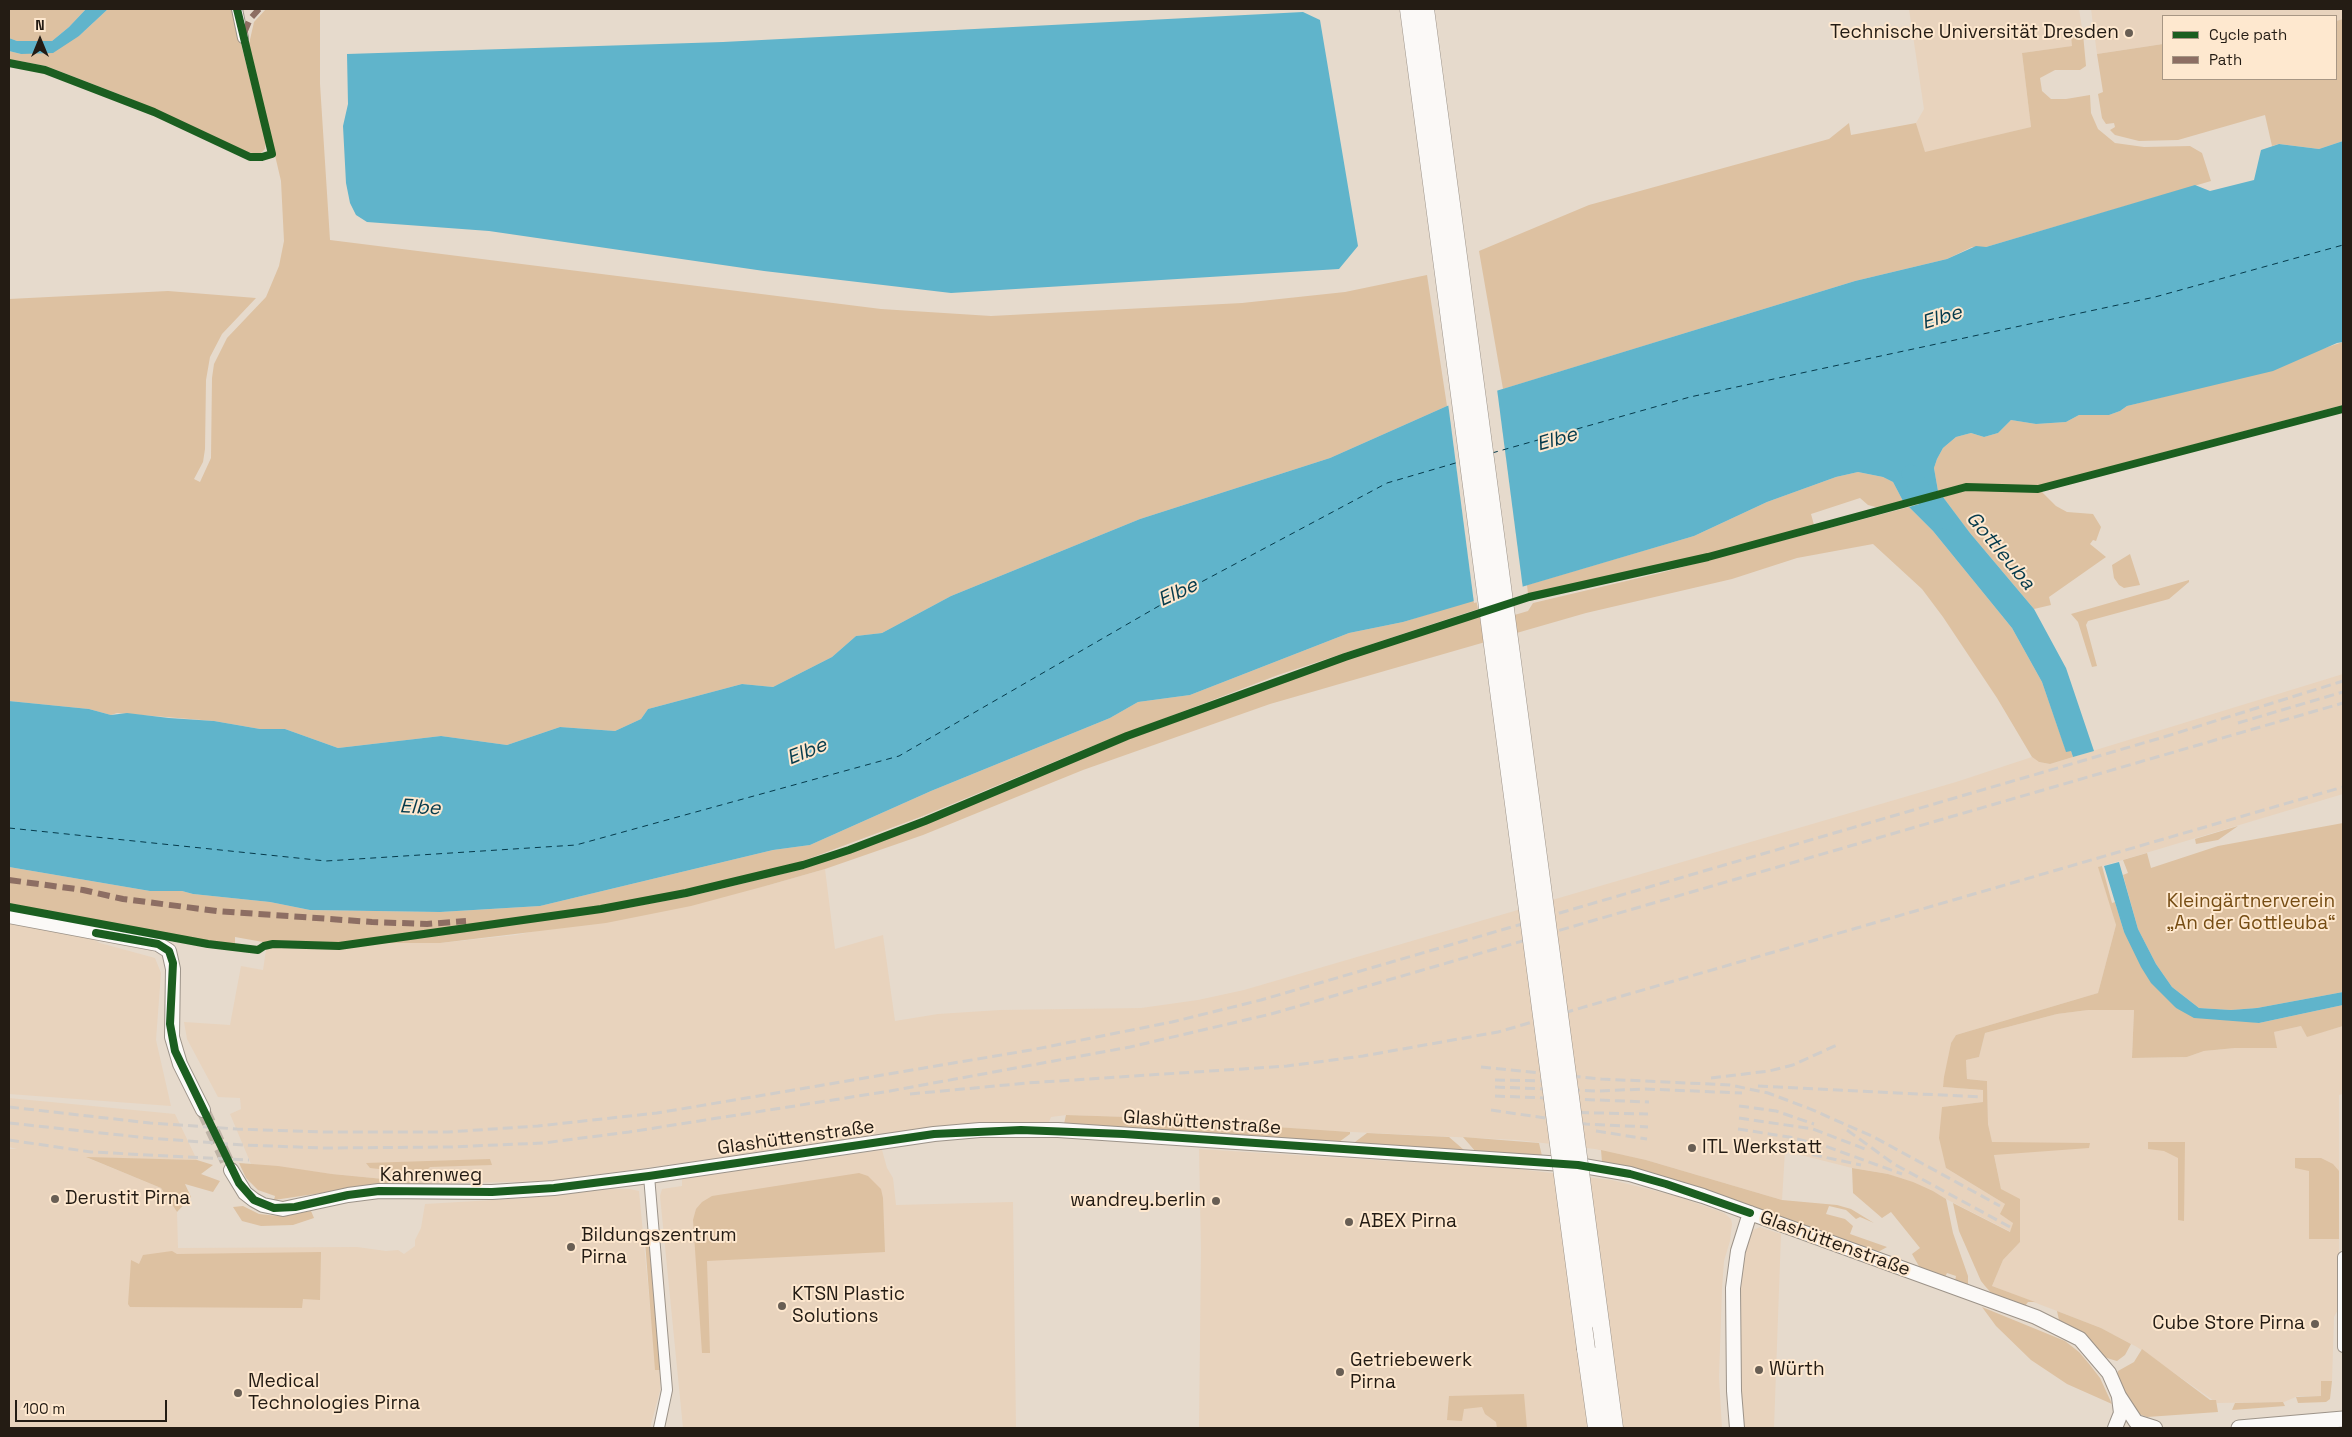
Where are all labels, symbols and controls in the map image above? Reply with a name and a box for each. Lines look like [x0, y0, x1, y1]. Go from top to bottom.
north arrow [15, 15, 65, 65]
legend [2162, 15, 2337, 80]
text: N [35, 16, 45, 34]
place label: Technische Universität Dresden [1830, 22, 2119, 44]
text: Cycle path [2209, 25, 2287, 44]
marker: Technische Universität Dresden [2123, 27, 2135, 39]
text: Path [2209, 50, 2242, 69]
water label: Elbe [1919, 301, 1965, 335]
water label: Elbe [1534, 423, 1580, 457]
water label: Gottleuba [1960, 507, 2040, 595]
water label: Elbe [1154, 573, 1202, 613]
water label: Elbe [784, 733, 830, 771]
water label: Elbe [399, 795, 441, 821]
park label: Kleingärtnerverein „An der Gottleuba“ [2166, 891, 2336, 935]
street label: Glashüttenstraße [1122, 1106, 1282, 1140]
street label: Glashüttenstraße [716, 1116, 876, 1160]
place label: ITL Werkstatt [1702, 1137, 1822, 1159]
marker: ITL Werkstatt [1686, 1142, 1698, 1154]
street label: Kahrenweg [380, 1165, 482, 1187]
place label: Derustit Pirna [65, 1188, 190, 1210]
place label: wandrey.berlin [1070, 1190, 1206, 1212]
marker: Derustit Pirna [49, 1193, 61, 1205]
marker: wandrey.berlin [1210, 1195, 1222, 1207]
street label: Glashüttenstraße [1757, 1206, 1913, 1282]
place label: ABEX Pirna [1359, 1211, 1457, 1233]
marker: ABEX Pirna [1343, 1216, 1355, 1228]
place label: Bildungszentrum Pirna [581, 1225, 737, 1269]
marker: Bildungszentrum Pirna [565, 1241, 577, 1253]
place label: KTSN Plastic Solutions [792, 1284, 905, 1328]
marker: KTSN Plastic Solutions [776, 1300, 788, 1312]
place label: Cube Store Pirna [2152, 1313, 2305, 1335]
marker: Cube Store Pirna [2309, 1318, 2321, 1330]
place label: Getriebewerk Pirna [1350, 1350, 1472, 1394]
place label: Würth [1769, 1359, 1825, 1381]
marker: Würth [1753, 1364, 1765, 1376]
marker: Getriebewerk Pirna [1334, 1366, 1346, 1378]
place label: Medical Technologies Pirna [248, 1371, 420, 1415]
marker: Medical Technologies Pirna [232, 1387, 244, 1399]
scale bar [18, 1390, 170, 1422]
text: 100 m [23, 1399, 65, 1418]

